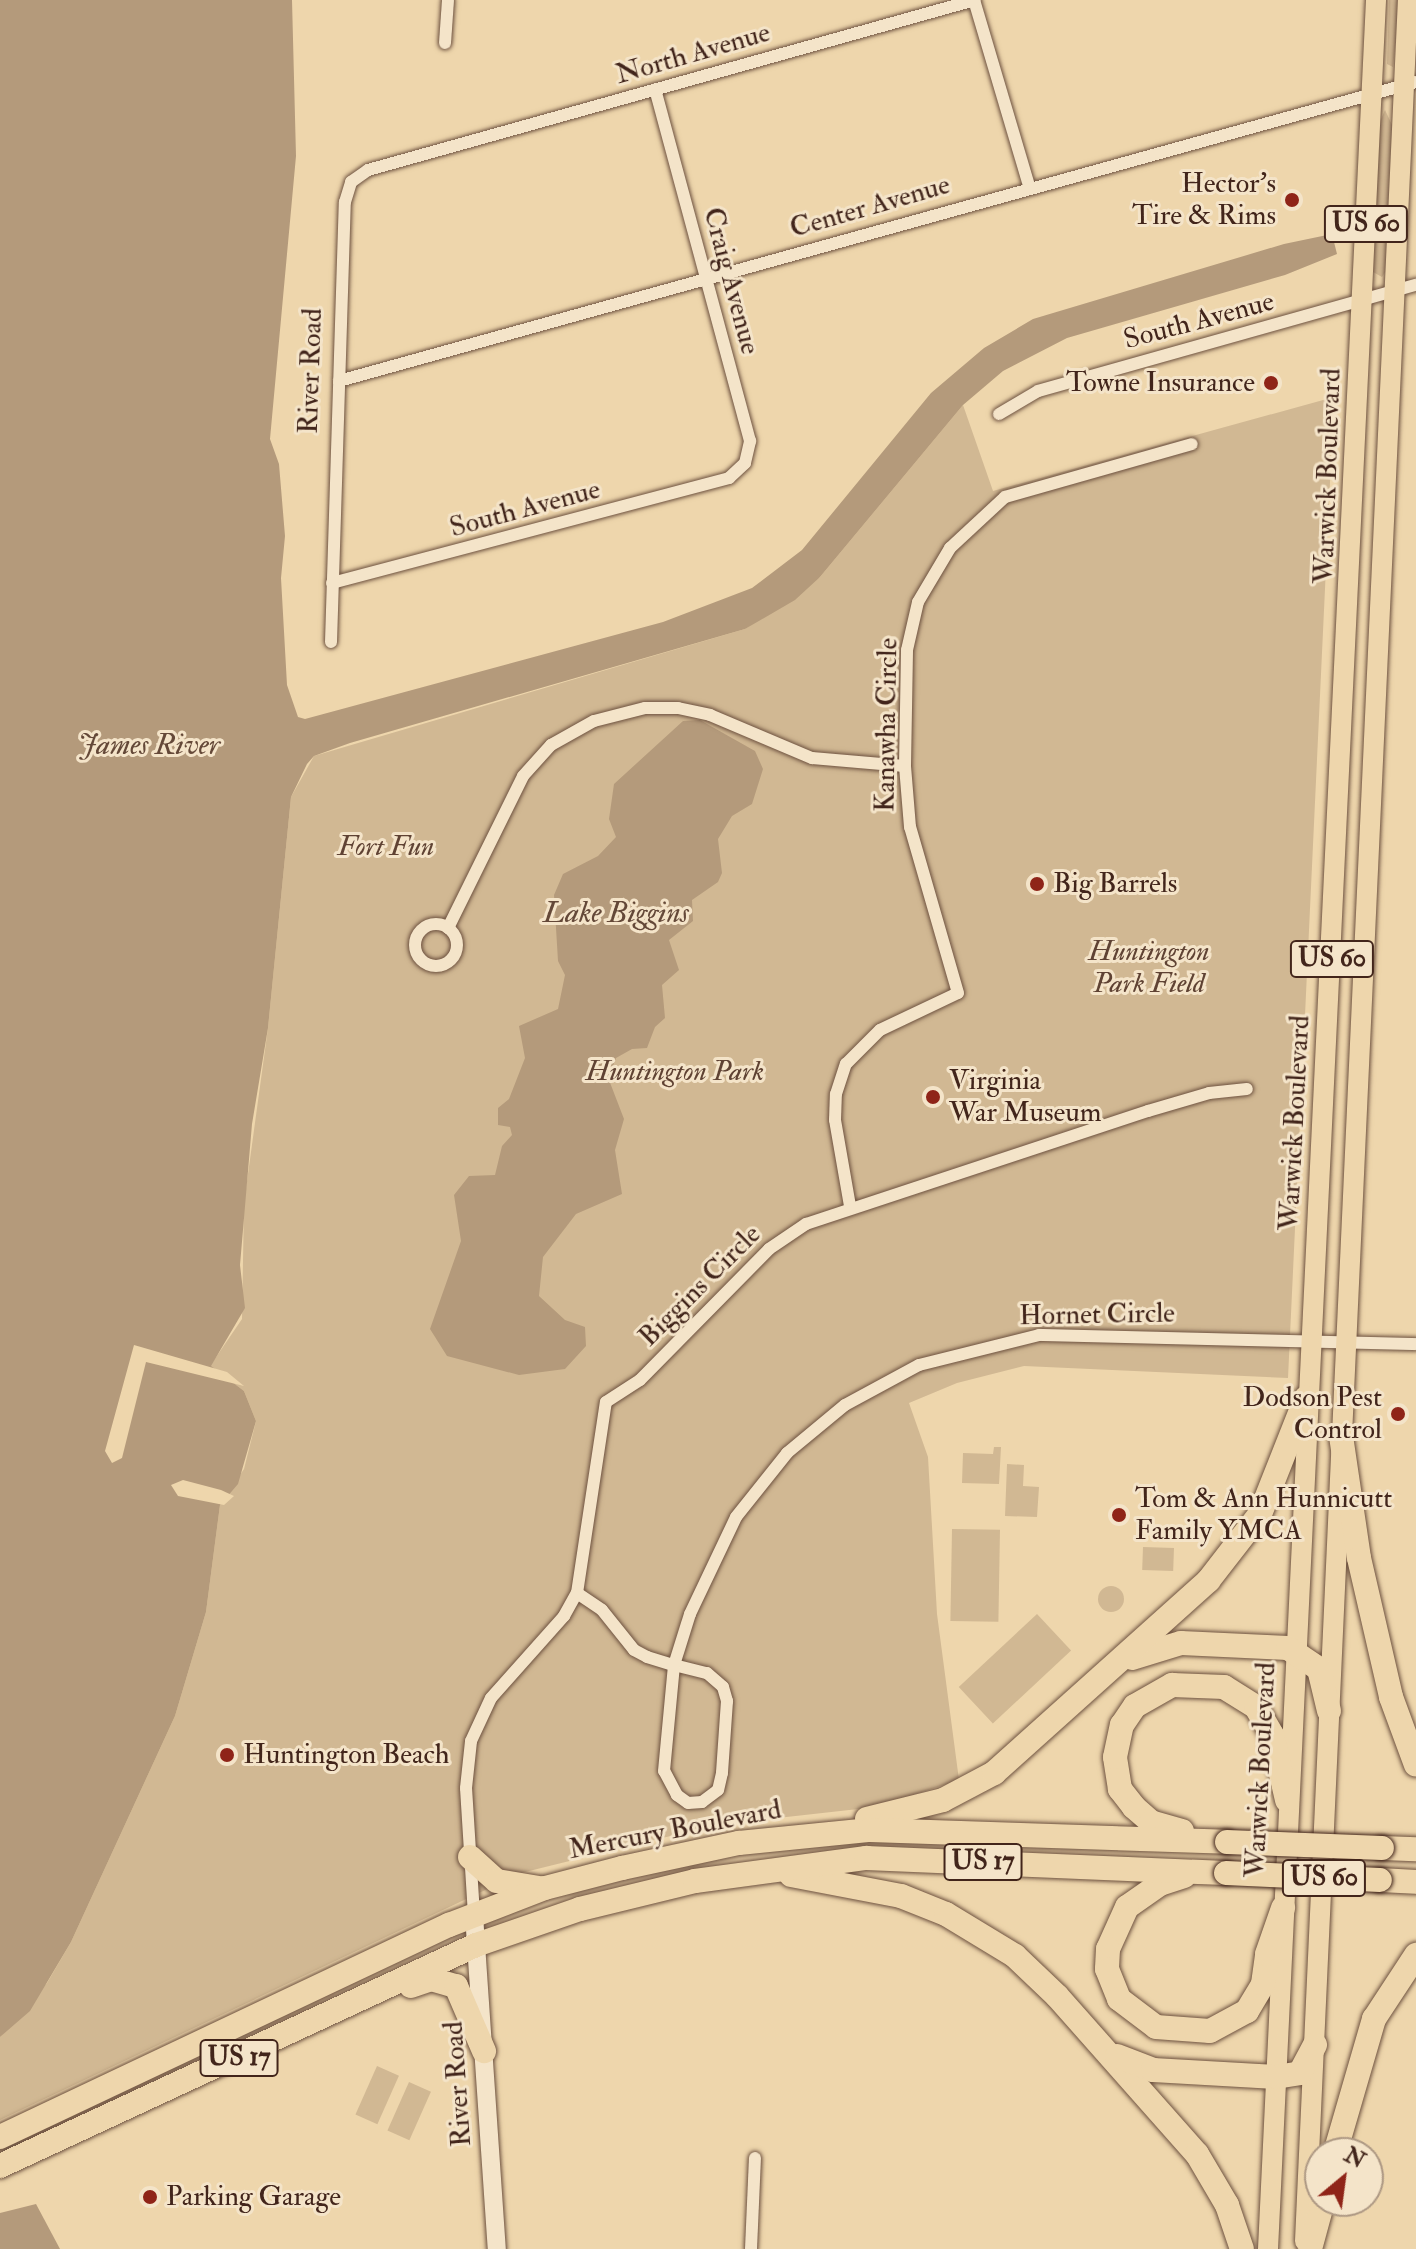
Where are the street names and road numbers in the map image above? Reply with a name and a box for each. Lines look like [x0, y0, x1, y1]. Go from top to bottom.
street label: North Avenue [612, 16, 774, 92]
street label: Center Avenue [786, 168, 954, 246]
road number: US 60 [1322, 202, 1410, 246]
street label: Craig Avenue [695, 204, 767, 358]
street label: South Avenue [1120, 285, 1278, 357]
street label: River Road [292, 308, 330, 434]
street label: Warwick Boulevard [1307, 368, 1349, 584]
street label: South Avenue [446, 473, 604, 545]
street label: Kanawha Circle [869, 638, 905, 812]
road number: US 60 [1288, 937, 1376, 981]
street label: Warwick Boulevard [1273, 1014, 1317, 1232]
street label: Biggins Circle [632, 1218, 768, 1354]
street label: Hornet Circle [1019, 1297, 1175, 1333]
street label: Warwick Boulevard [1239, 1661, 1283, 1879]
street label: Mercury Boulevard [566, 1793, 784, 1867]
road number: US 17 [943, 1840, 1023, 1884]
road number: US 60 [1280, 1856, 1368, 1900]
street label: River Road [437, 2020, 479, 2148]
road number: US 17 [199, 2036, 279, 2080]

